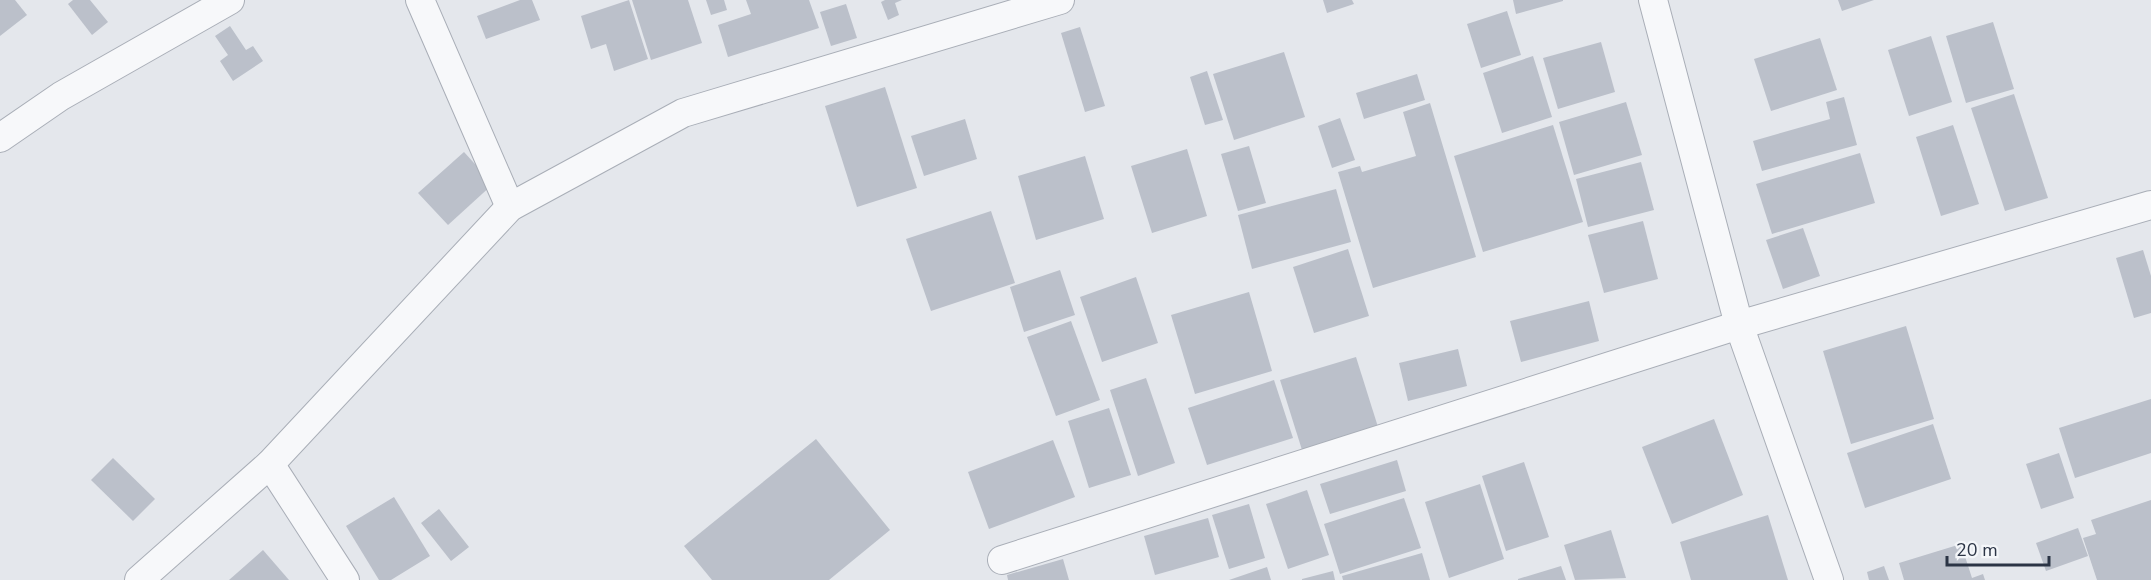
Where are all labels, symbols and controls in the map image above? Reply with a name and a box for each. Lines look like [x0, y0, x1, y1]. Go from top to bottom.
scale bar [1947, 529, 2049, 567]
text: 20 m [1956, 538, 1998, 562]

